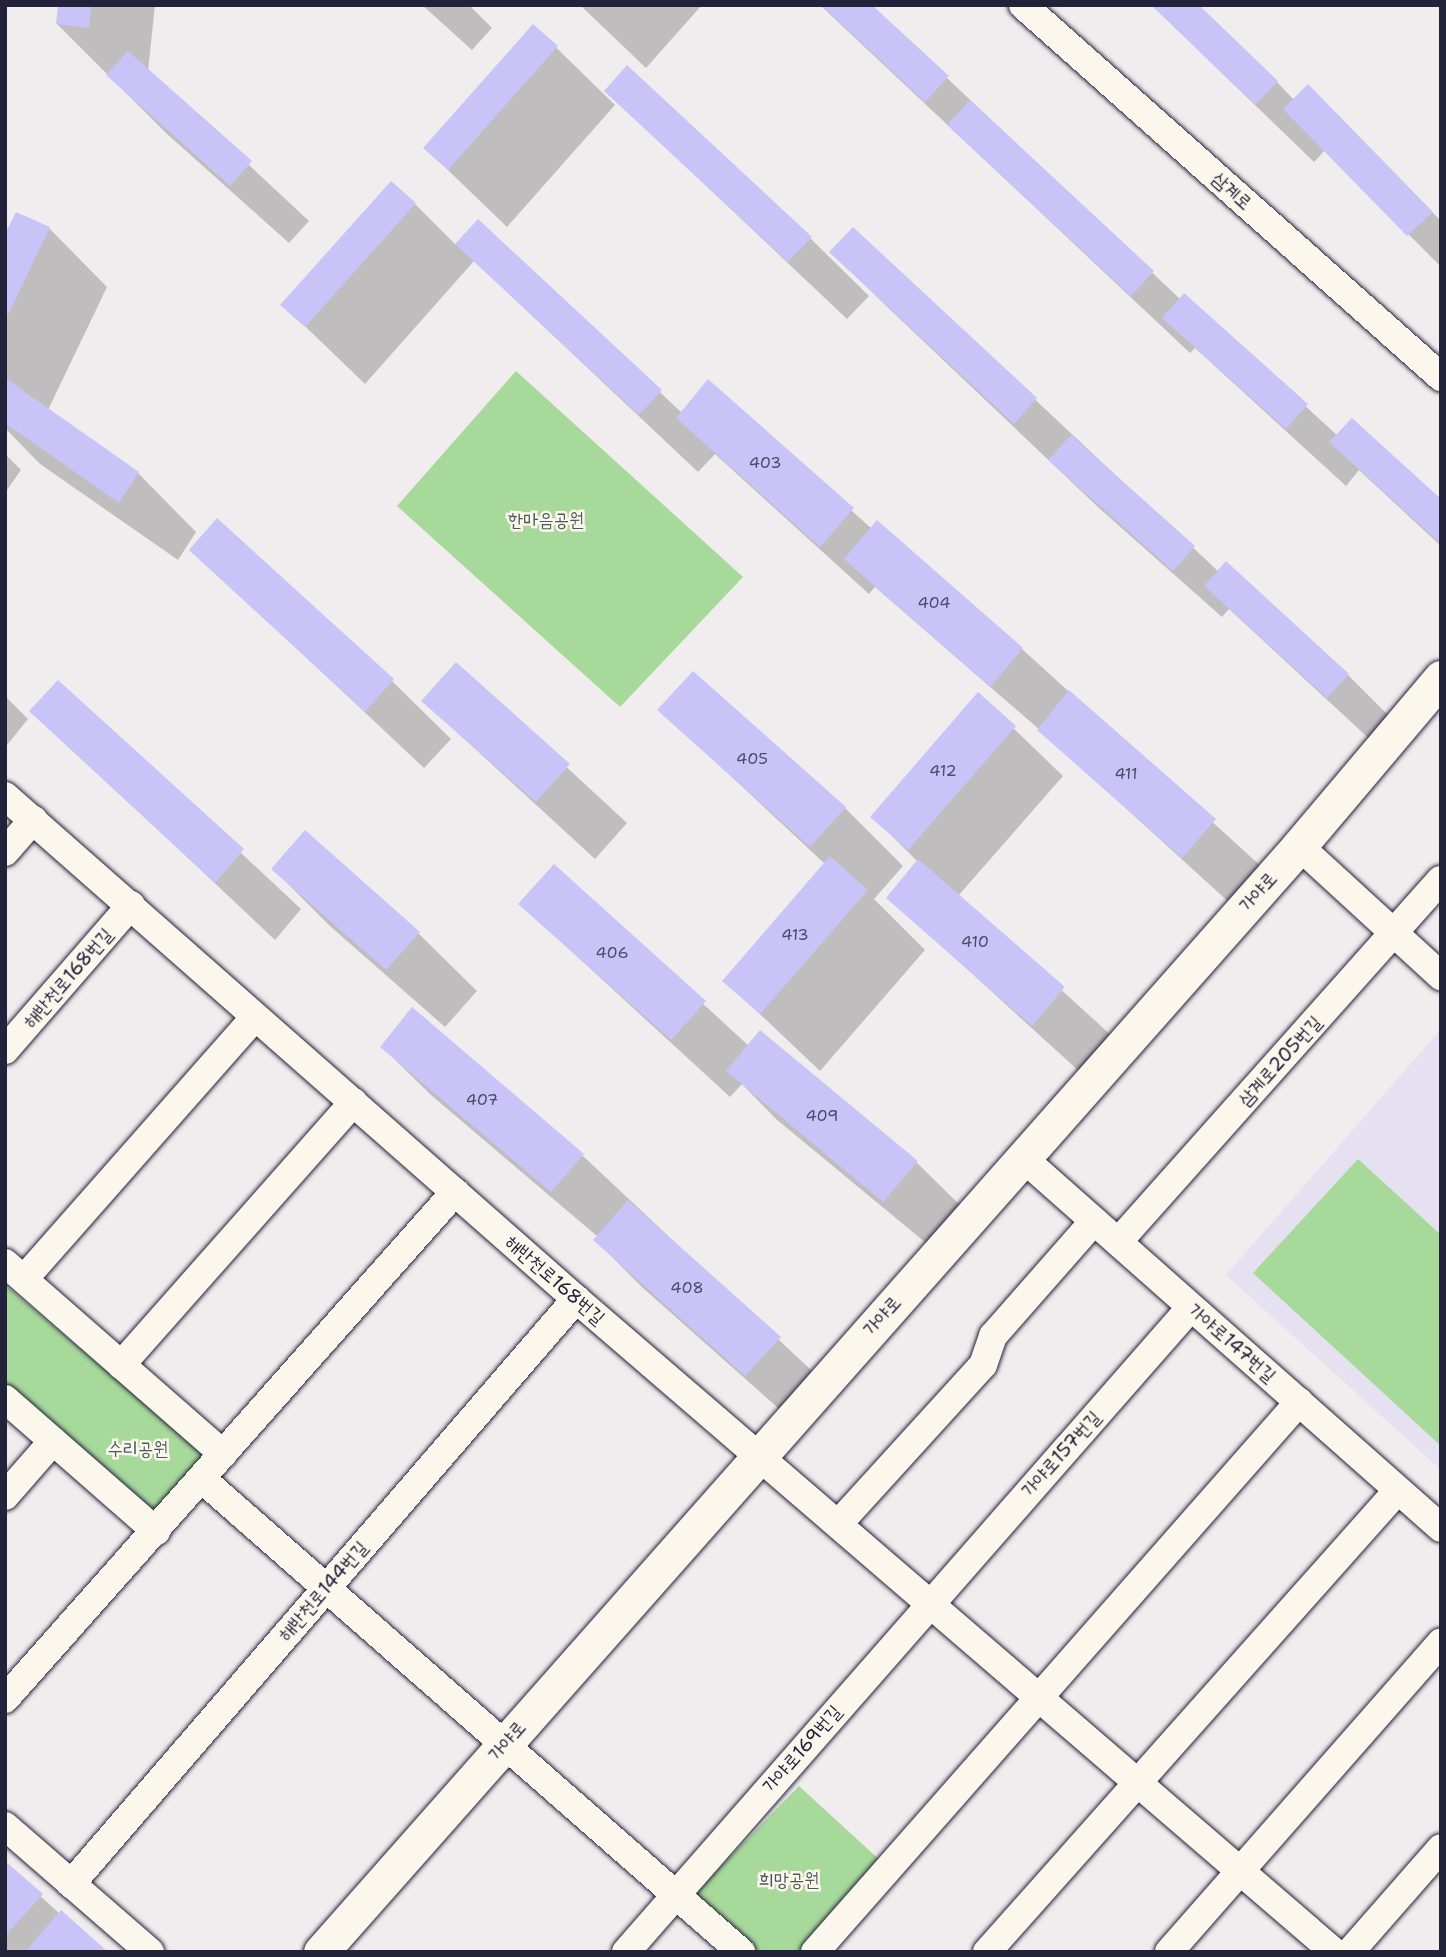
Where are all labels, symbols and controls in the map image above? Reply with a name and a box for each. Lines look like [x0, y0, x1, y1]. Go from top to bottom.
street label: 삼계로 [1207, 167, 1257, 215]
house number: 403 [749, 453, 781, 473]
park label: 한마음공원 [508, 509, 584, 531]
house number: 404 [918, 593, 950, 613]
house number: 405 [736, 749, 768, 769]
house number: 412 [929, 761, 957, 781]
house number: 411 [1114, 764, 1138, 784]
street label: 가야로 [1234, 867, 1282, 917]
street label: 해반천로168번길 [18, 923, 118, 1033]
house number: 413 [781, 925, 809, 945]
house number: 410 [961, 932, 989, 952]
house number: 406 [595, 943, 629, 963]
street label: 삼계로205번길 [1233, 1011, 1327, 1111]
house number: 407 [466, 1090, 498, 1110]
house number: 409 [805, 1106, 839, 1126]
street label: 해반천로168번길 [500, 1230, 610, 1330]
house number: 408 [670, 1278, 704, 1298]
street label: 가야로 [858, 1291, 906, 1341]
street label: 가야로147번길 [1183, 1299, 1281, 1387]
street label: 가야로157번길 [1016, 1406, 1106, 1502]
park label: 수리공원 [107, 1438, 169, 1460]
street label: 해반천로144번길 [273, 1536, 373, 1646]
street label: 가야로169번길 [758, 1700, 846, 1798]
street label: 가야로 [483, 1716, 531, 1766]
park label: 희망공원 [758, 1869, 820, 1891]

